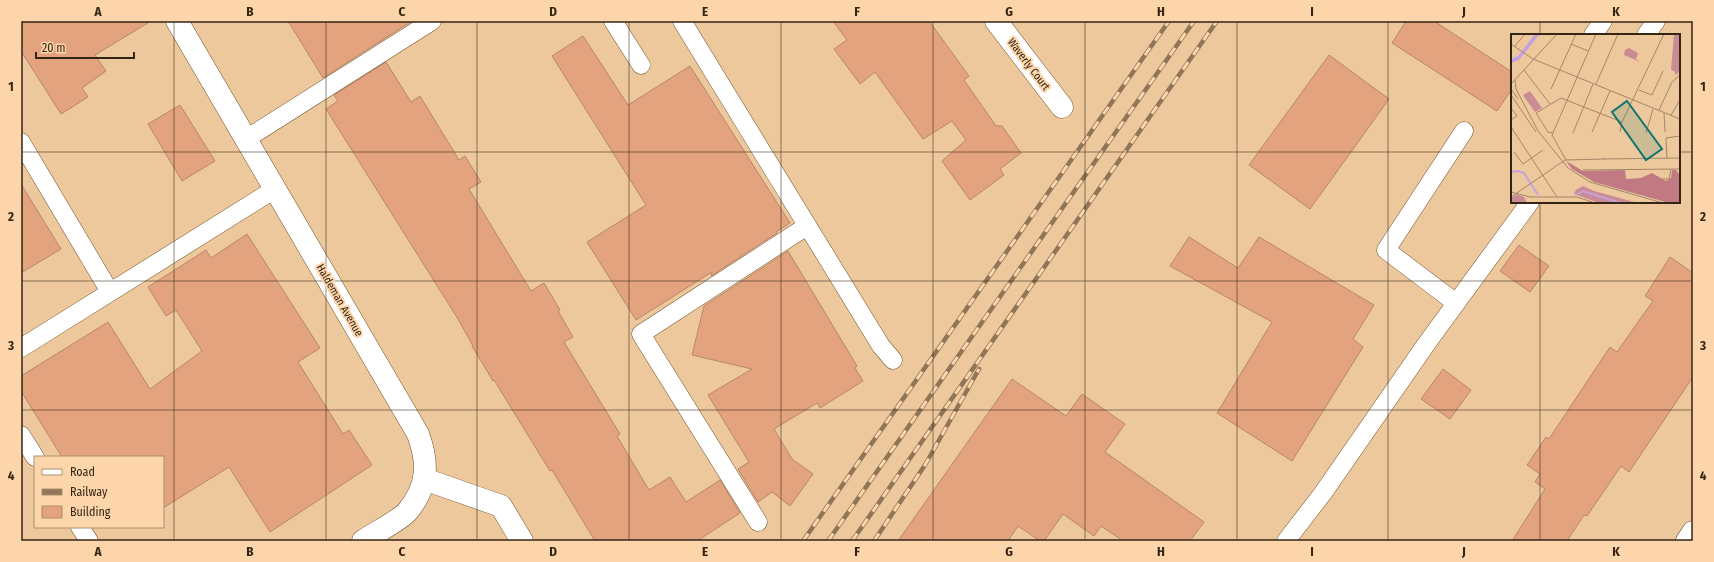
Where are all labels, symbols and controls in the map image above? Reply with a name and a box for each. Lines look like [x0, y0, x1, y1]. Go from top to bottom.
text: A [93, 4, 102, 19]
text: B [246, 4, 254, 19]
text: C [399, 4, 406, 19]
text: D [549, 4, 557, 19]
text: E [702, 4, 708, 19]
text: F [854, 4, 860, 19]
text: G [1005, 4, 1013, 19]
text: H [1157, 4, 1165, 19]
text: I [1310, 4, 1314, 19]
text: J [1461, 4, 1466, 19]
text: K [1612, 4, 1620, 19]
scale bar [36, 34, 134, 60]
inset map [1511, 34, 1680, 203]
street label: Waverly Court [1005, 36, 1053, 93]
text: 20 m [42, 41, 66, 55]
text: 1 [8, 79, 14, 94]
text: 1 [1700, 79, 1706, 94]
text: 2 [7, 209, 14, 224]
text: 2 [1699, 209, 1706, 224]
street label: Haldeman Avenue [314, 262, 366, 339]
text: 3 [7, 338, 14, 353]
text: 3 [1699, 338, 1706, 353]
legend [34, 456, 164, 528]
text: Road [70, 465, 95, 479]
text: 4 [8, 468, 15, 483]
text: 4 [1700, 468, 1707, 483]
text: Railway [70, 485, 108, 499]
text: Building [70, 505, 111, 519]
text: A [93, 544, 102, 559]
text: B [246, 544, 254, 559]
text: C [399, 544, 406, 559]
text: D [549, 544, 557, 559]
text: E [702, 544, 708, 559]
text: F [854, 544, 860, 559]
text: G [1005, 544, 1013, 559]
text: H [1157, 544, 1165, 559]
text: I [1310, 544, 1314, 559]
text: J [1461, 544, 1466, 559]
text: K [1612, 544, 1620, 559]

